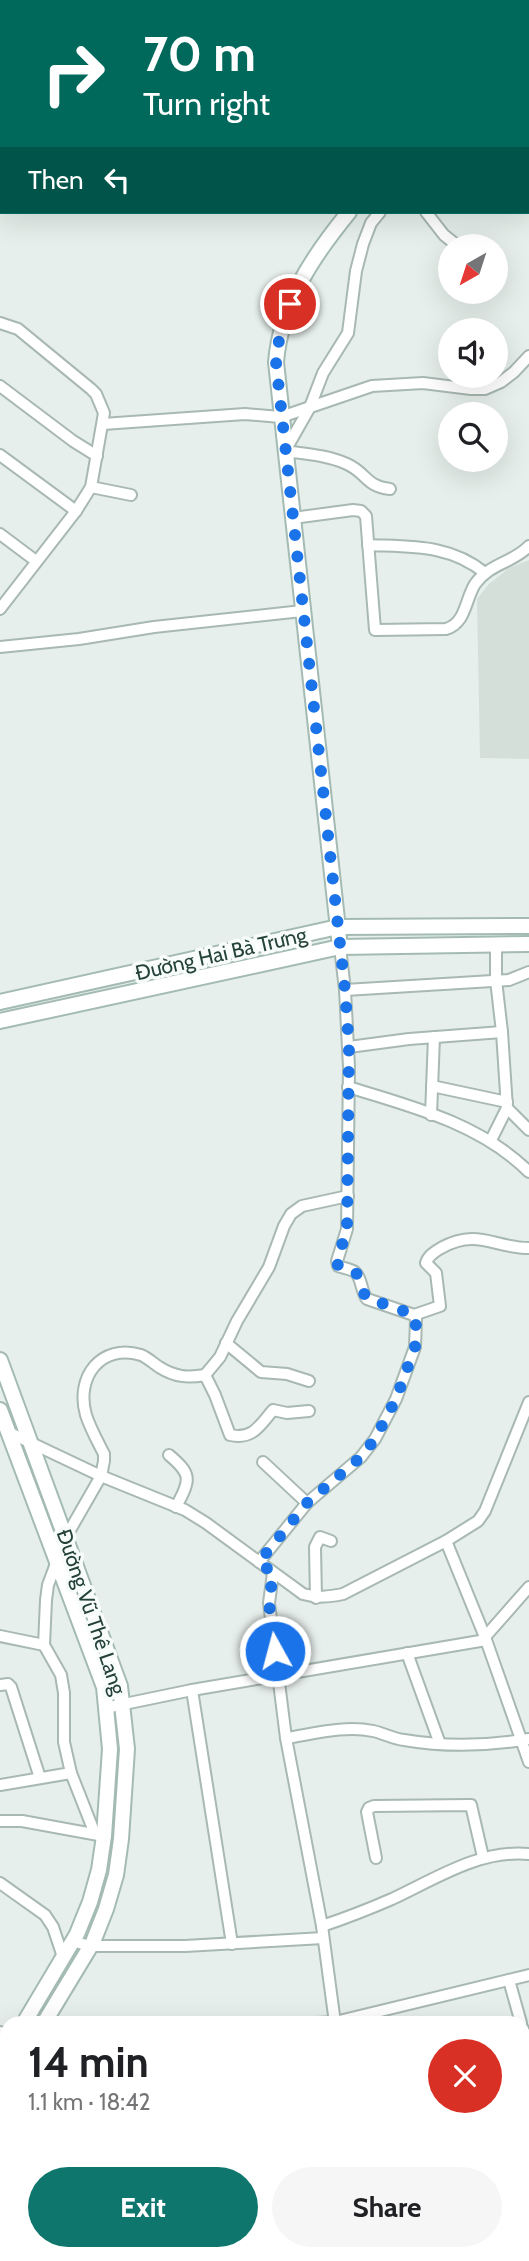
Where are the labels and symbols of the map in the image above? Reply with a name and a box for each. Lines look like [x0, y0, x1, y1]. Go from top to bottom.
north arrow [438, 234, 508, 304]
pin [260, 274, 320, 334]
street label: Đường Hai Bà Trưng [133, 922, 310, 985]
street label: Đường Vũ Thê Lang [51, 1526, 132, 1698]
position arrow [238, 1614, 312, 1688]

